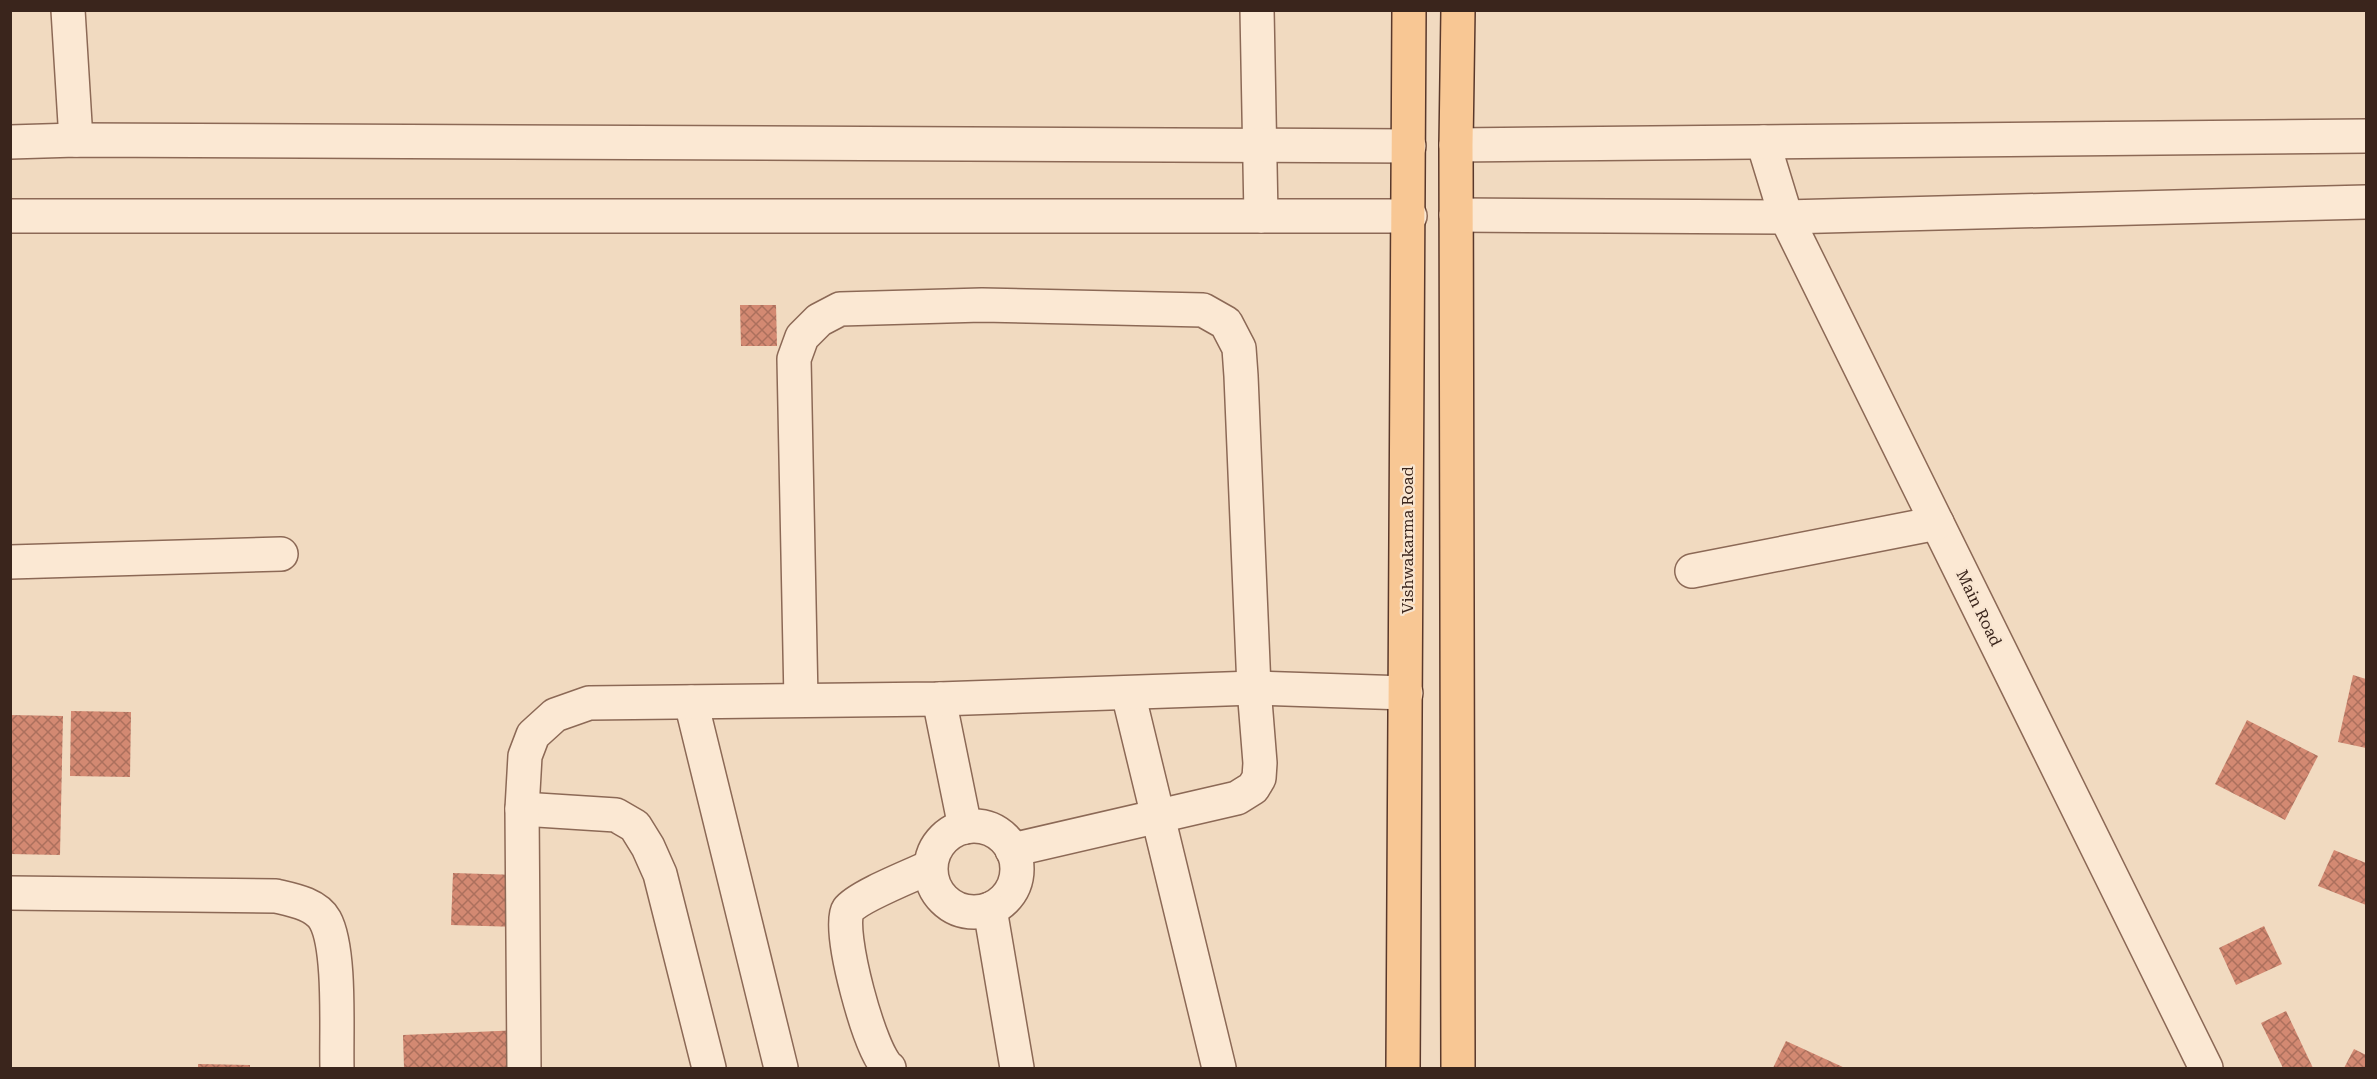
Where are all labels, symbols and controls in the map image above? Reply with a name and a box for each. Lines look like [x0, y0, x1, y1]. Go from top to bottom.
street label: Vishwakarma Road [1398, 466, 1417, 614]
street label: Main Road [1952, 567, 2006, 649]

